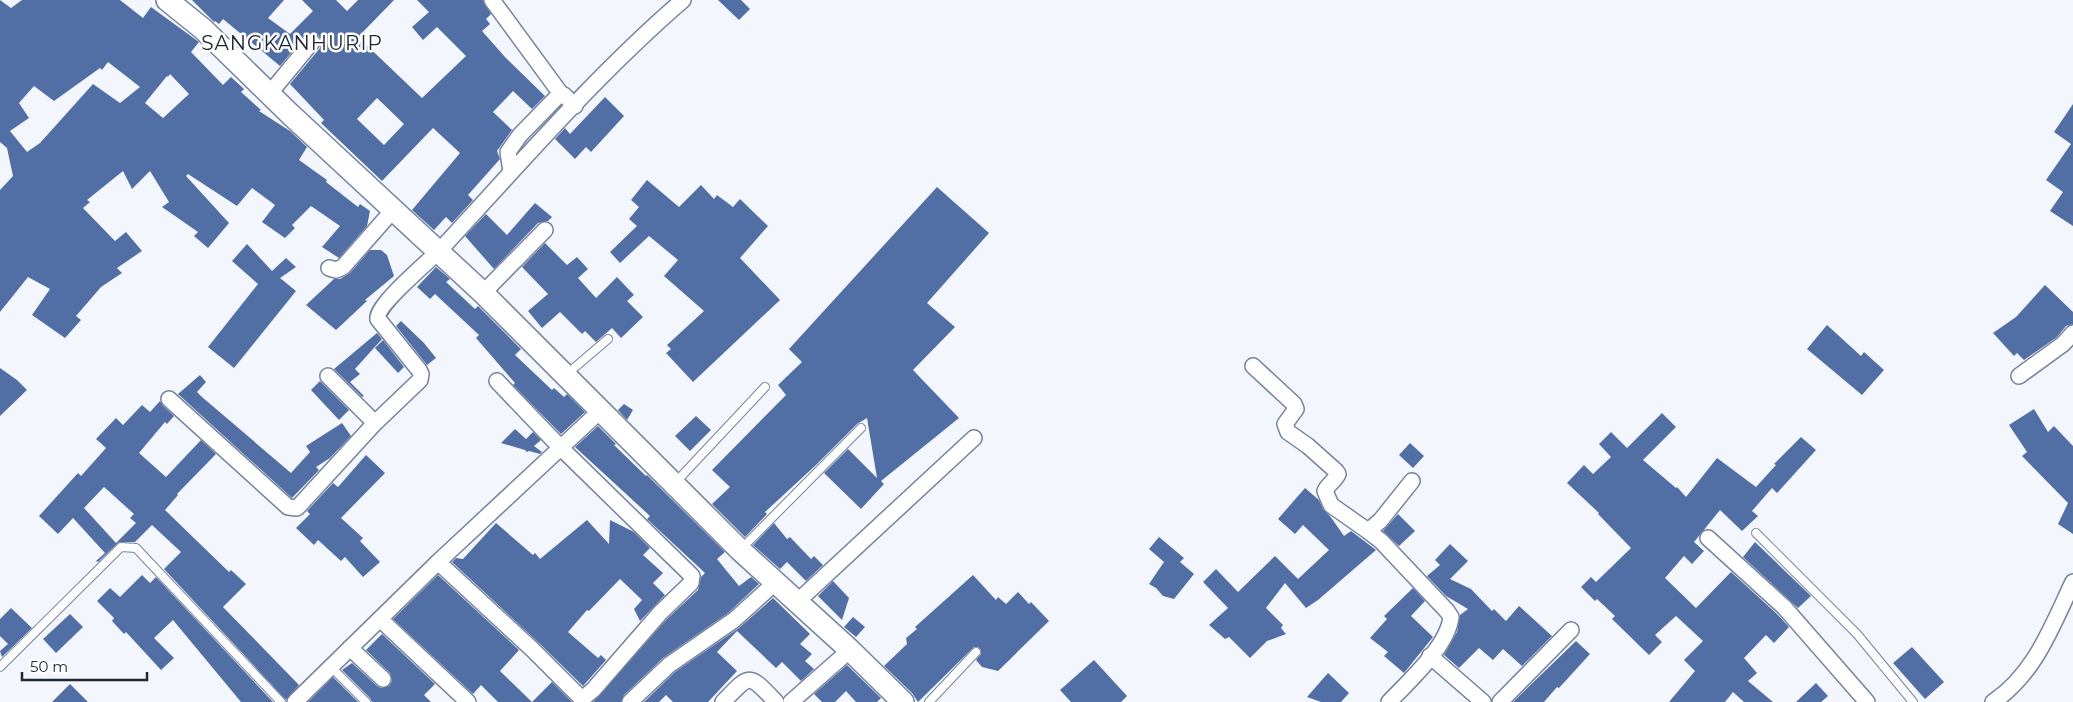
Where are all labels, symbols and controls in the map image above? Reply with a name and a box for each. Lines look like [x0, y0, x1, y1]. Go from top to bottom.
district label: SANGKANHURIP [201, 31, 383, 55]
scale bar [22, 650, 148, 682]
text: 50 m [30, 657, 68, 676]

